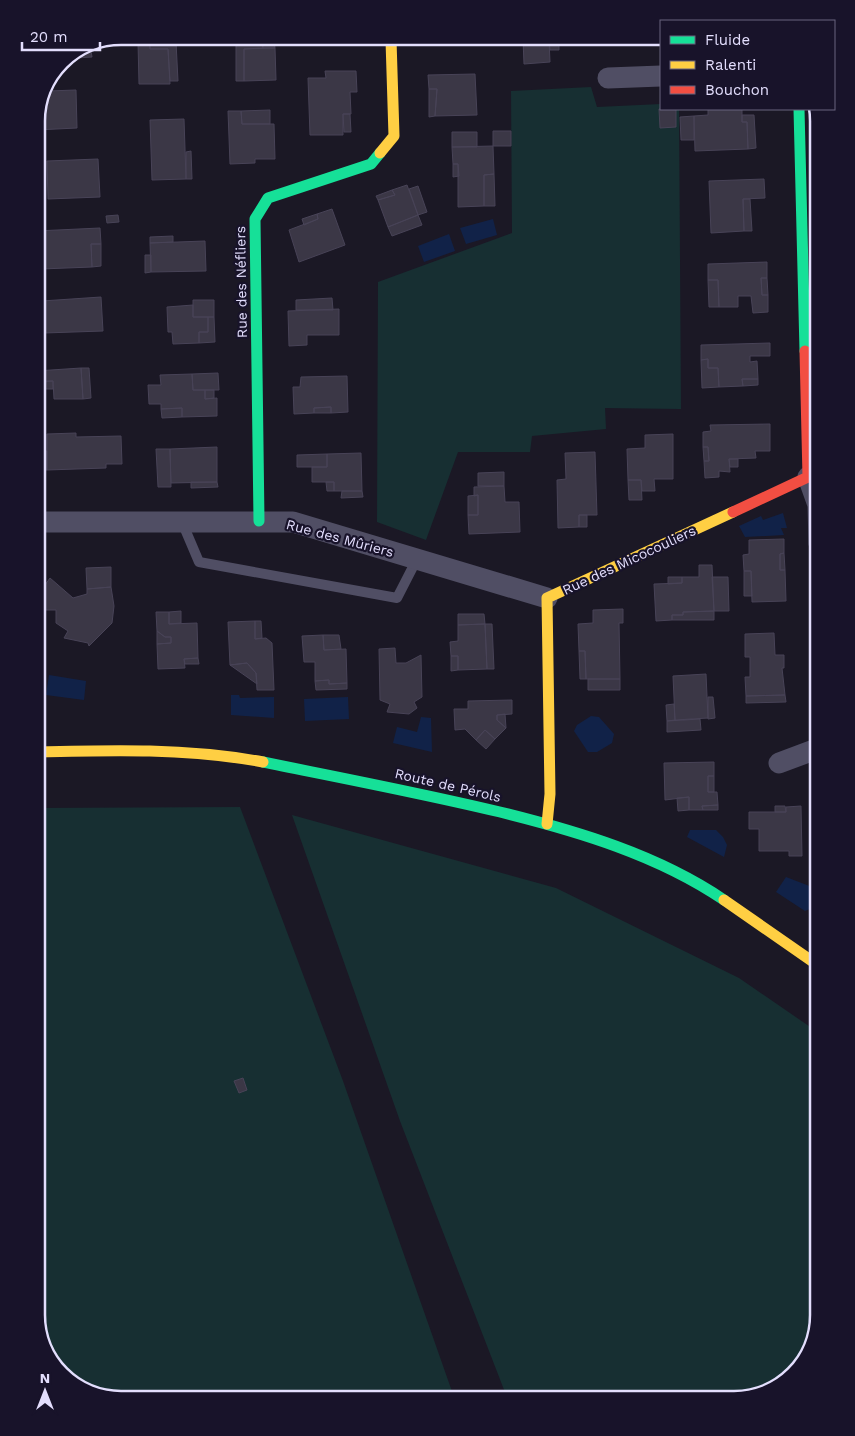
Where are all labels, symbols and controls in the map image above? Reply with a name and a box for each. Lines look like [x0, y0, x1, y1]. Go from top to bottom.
scale bar [22, 20, 100, 52]
legend [660, 20, 835, 110]
text: 20 m [30, 28, 68, 46]
text: Fluide [705, 31, 750, 49]
text: Ralenti [705, 56, 756, 74]
text: Bouchon [705, 81, 769, 99]
street label: Rue des Néfliers [232, 226, 250, 338]
street label: Rue des Mûriers [285, 516, 395, 560]
street label: Rue des Micocouliers [560, 522, 698, 598]
street label: Route de Pérols [393, 765, 503, 805]
north arrow [20, 1366, 70, 1416]
text: N [40, 1370, 50, 1386]

